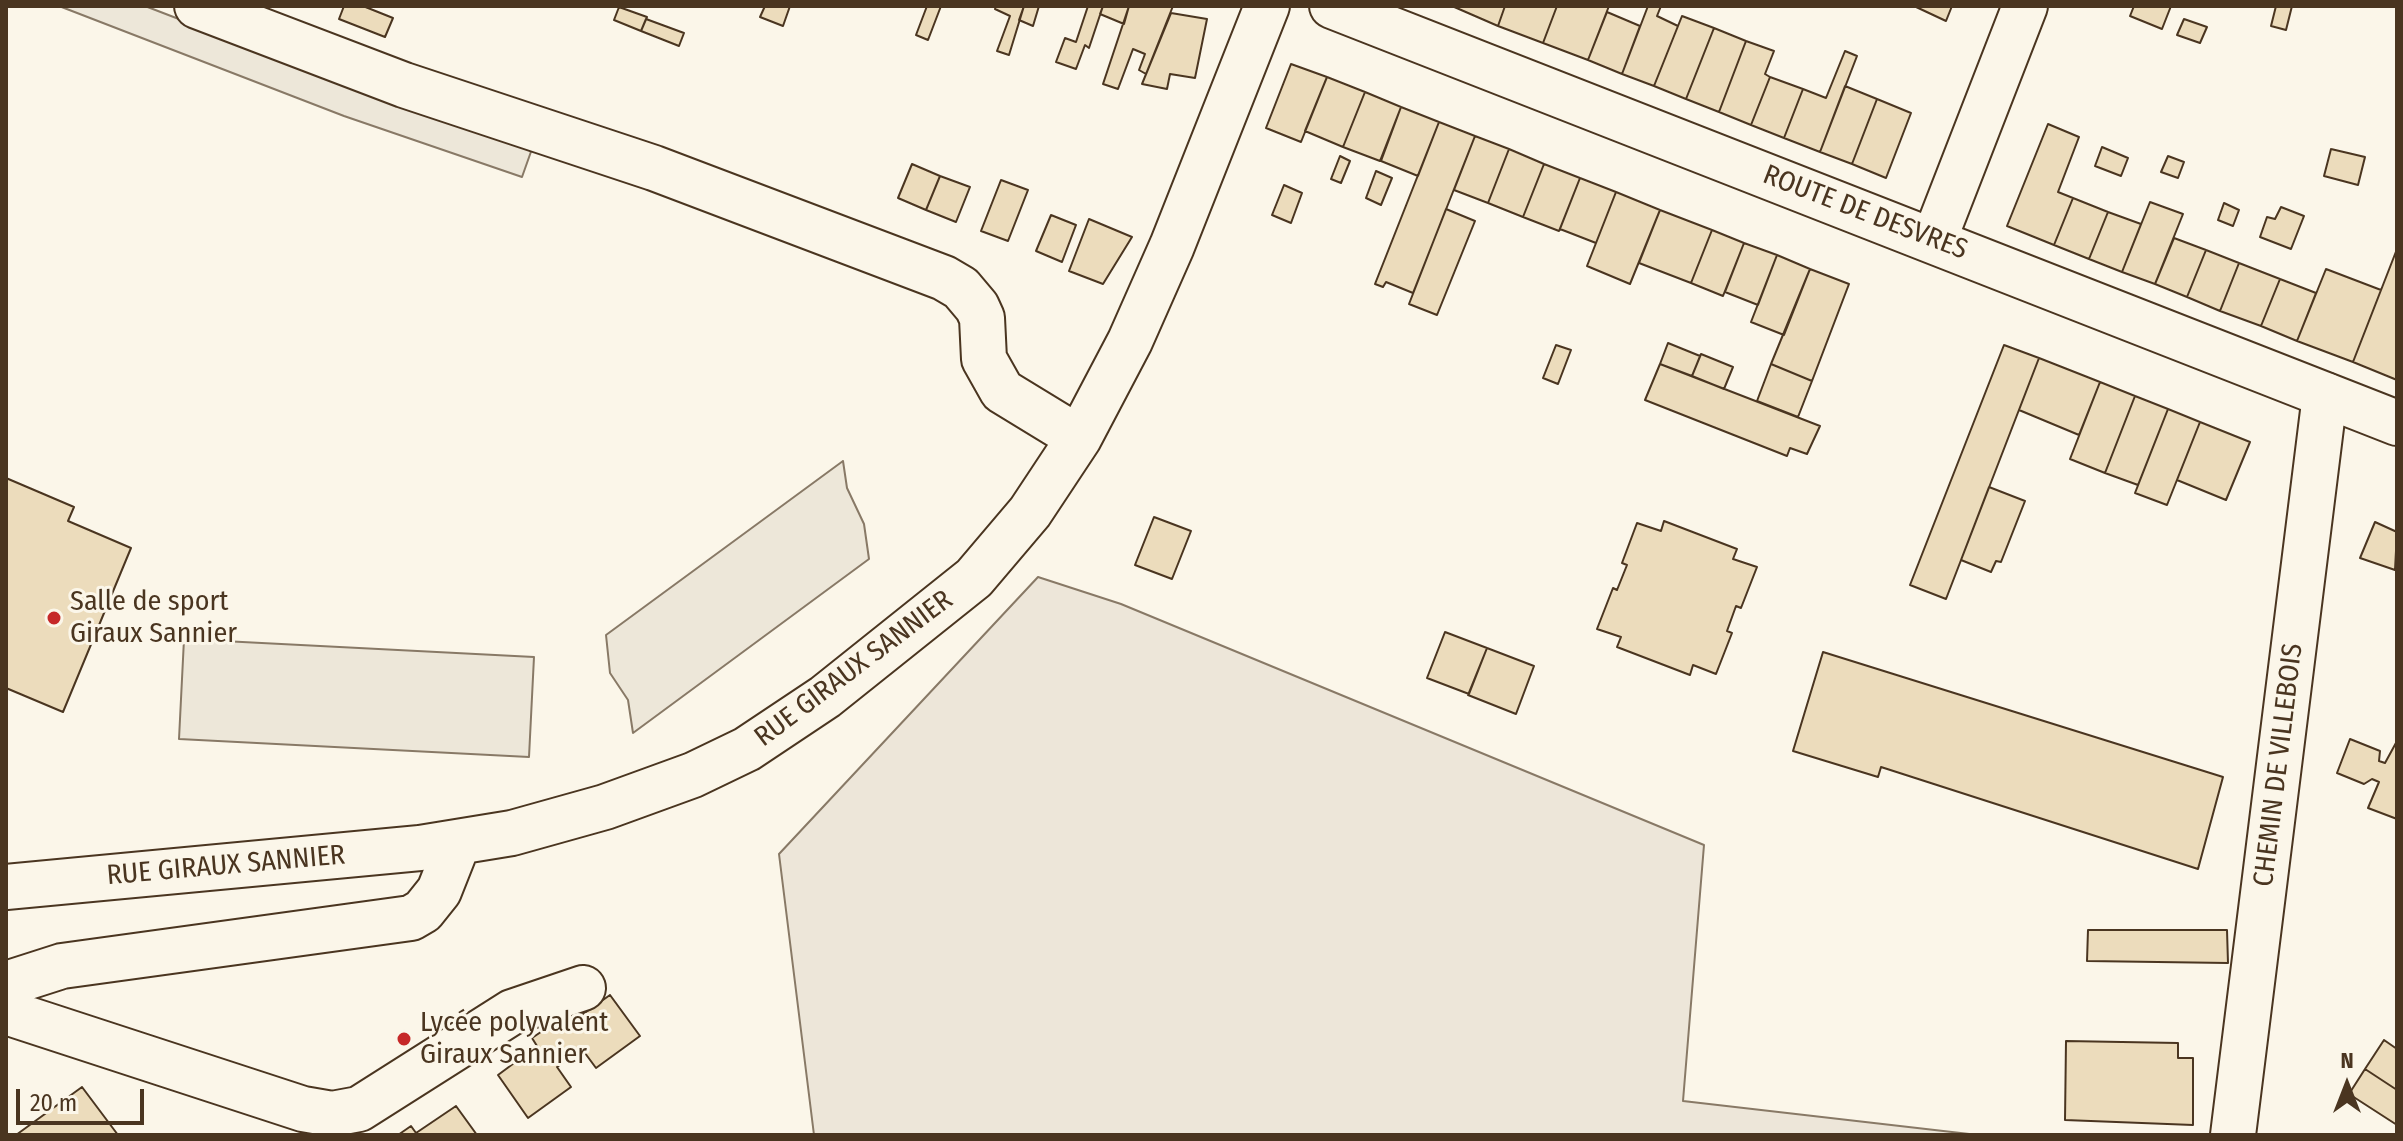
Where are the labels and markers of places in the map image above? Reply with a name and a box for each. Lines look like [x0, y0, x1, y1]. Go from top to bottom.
place label: Salle de sport Giraux Sannier [70, 585, 237, 651]
marker: Salle de sport Giraux Sannier [45, 609, 63, 627]
place label: Lycée polyvalent Giraux Sannier [420, 1006, 608, 1072]
marker: Lycée polyvalent Giraux Sannier [395, 1030, 413, 1048]

